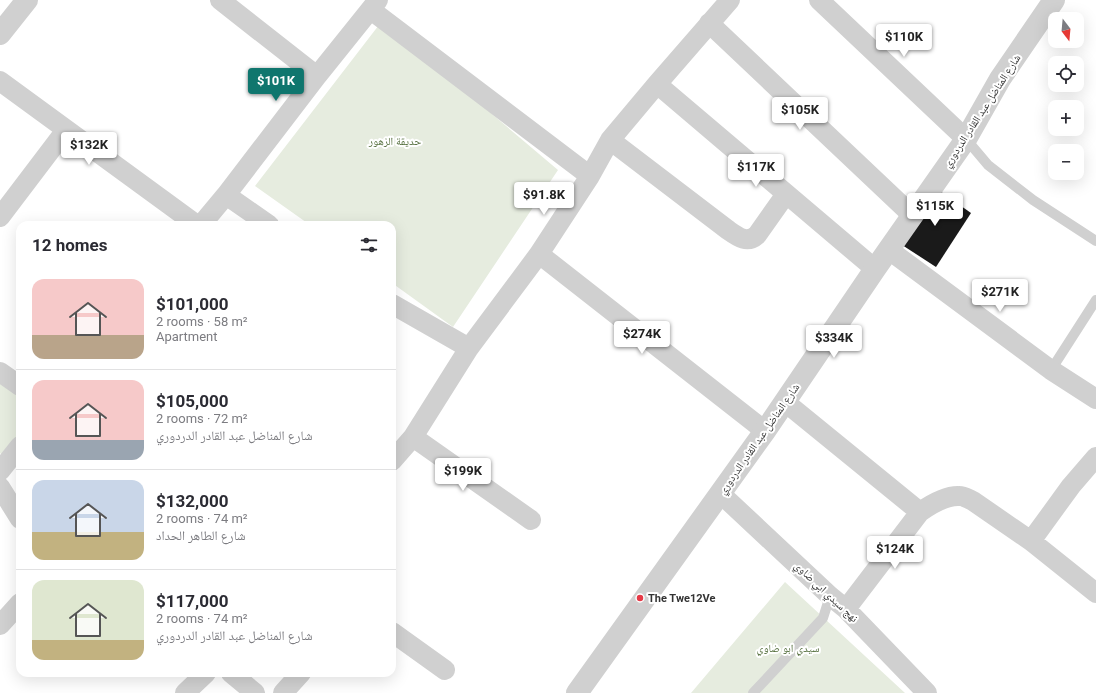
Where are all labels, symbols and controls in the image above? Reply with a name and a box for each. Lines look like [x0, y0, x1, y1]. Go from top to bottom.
north arrow [1048, 12, 1084, 48]
map controls [1048, 12, 1084, 180]
pin: $110K [876, 24, 932, 58]
text: $110K [885, 29, 923, 44]
street label: شارع المناضل عبد القادر الدردوري [940, 52, 1025, 171]
button: locate [1048, 56, 1084, 92]
pin: $101K [248, 68, 304, 102]
text: $101K [257, 73, 295, 88]
pin: $105K [772, 97, 828, 131]
button: + [1048, 100, 1084, 136]
text: $105K [781, 102, 819, 117]
pin: $132K [61, 132, 117, 166]
park label: حديقة الزهور [368, 135, 421, 148]
text: $132K [70, 137, 108, 152]
button: − [1048, 144, 1084, 180]
pin: $117K [728, 154, 784, 188]
text: $117K [737, 159, 775, 174]
pin: $91.8K [511, 182, 577, 216]
text: $91.8K [523, 187, 565, 202]
pin: $115K [907, 193, 963, 227]
text: $115K [916, 198, 954, 213]
icon: filters [358, 234, 380, 256]
text: 12 homes [32, 235, 108, 255]
pin: $271K [972, 279, 1028, 313]
text: $271K [981, 284, 1019, 299]
text: $101,000 [156, 294, 228, 314]
icon: home [64, 295, 112, 343]
text: 2 rooms · 58 m² [156, 314, 248, 329]
pin: $274K [614, 321, 670, 355]
pin: $334K [806, 325, 862, 359]
text: $274K [623, 326, 661, 341]
text: Apartment [156, 329, 218, 344]
text: $334K [815, 330, 853, 345]
street label: شارع المناضل عبد القادر الدردوري [716, 381, 804, 498]
text: $105,000 [156, 391, 228, 411]
icon: home [64, 396, 112, 444]
text: 2 rooms · 72 m² [156, 411, 248, 426]
text: شارع المناضل عبد القادر الدردوري [156, 428, 312, 443]
pin: $199K [435, 458, 491, 492]
text: $199K [444, 463, 482, 478]
text: $132,000 [156, 491, 228, 511]
icon: home [64, 496, 112, 544]
text: 2 rooms · 74 m² [156, 511, 248, 526]
text: شارع الطاهر الحداد [156, 528, 245, 543]
pin: $124K [867, 536, 923, 570]
text: $124K [876, 541, 914, 556]
street label: نهج سيدي ابي ضاوي [790, 559, 861, 626]
text: $117,000 [156, 591, 228, 611]
place label: The Twe12Ve [648, 592, 716, 605]
marker: The Twe12Ve [635, 593, 645, 603]
icon: home [64, 596, 112, 644]
text: 2 rooms · 74 m² [156, 611, 248, 626]
text: شارع المناضل عبد القادر الدردوري [156, 628, 312, 643]
park label: سيدي ابو ضاوي [757, 642, 819, 656]

